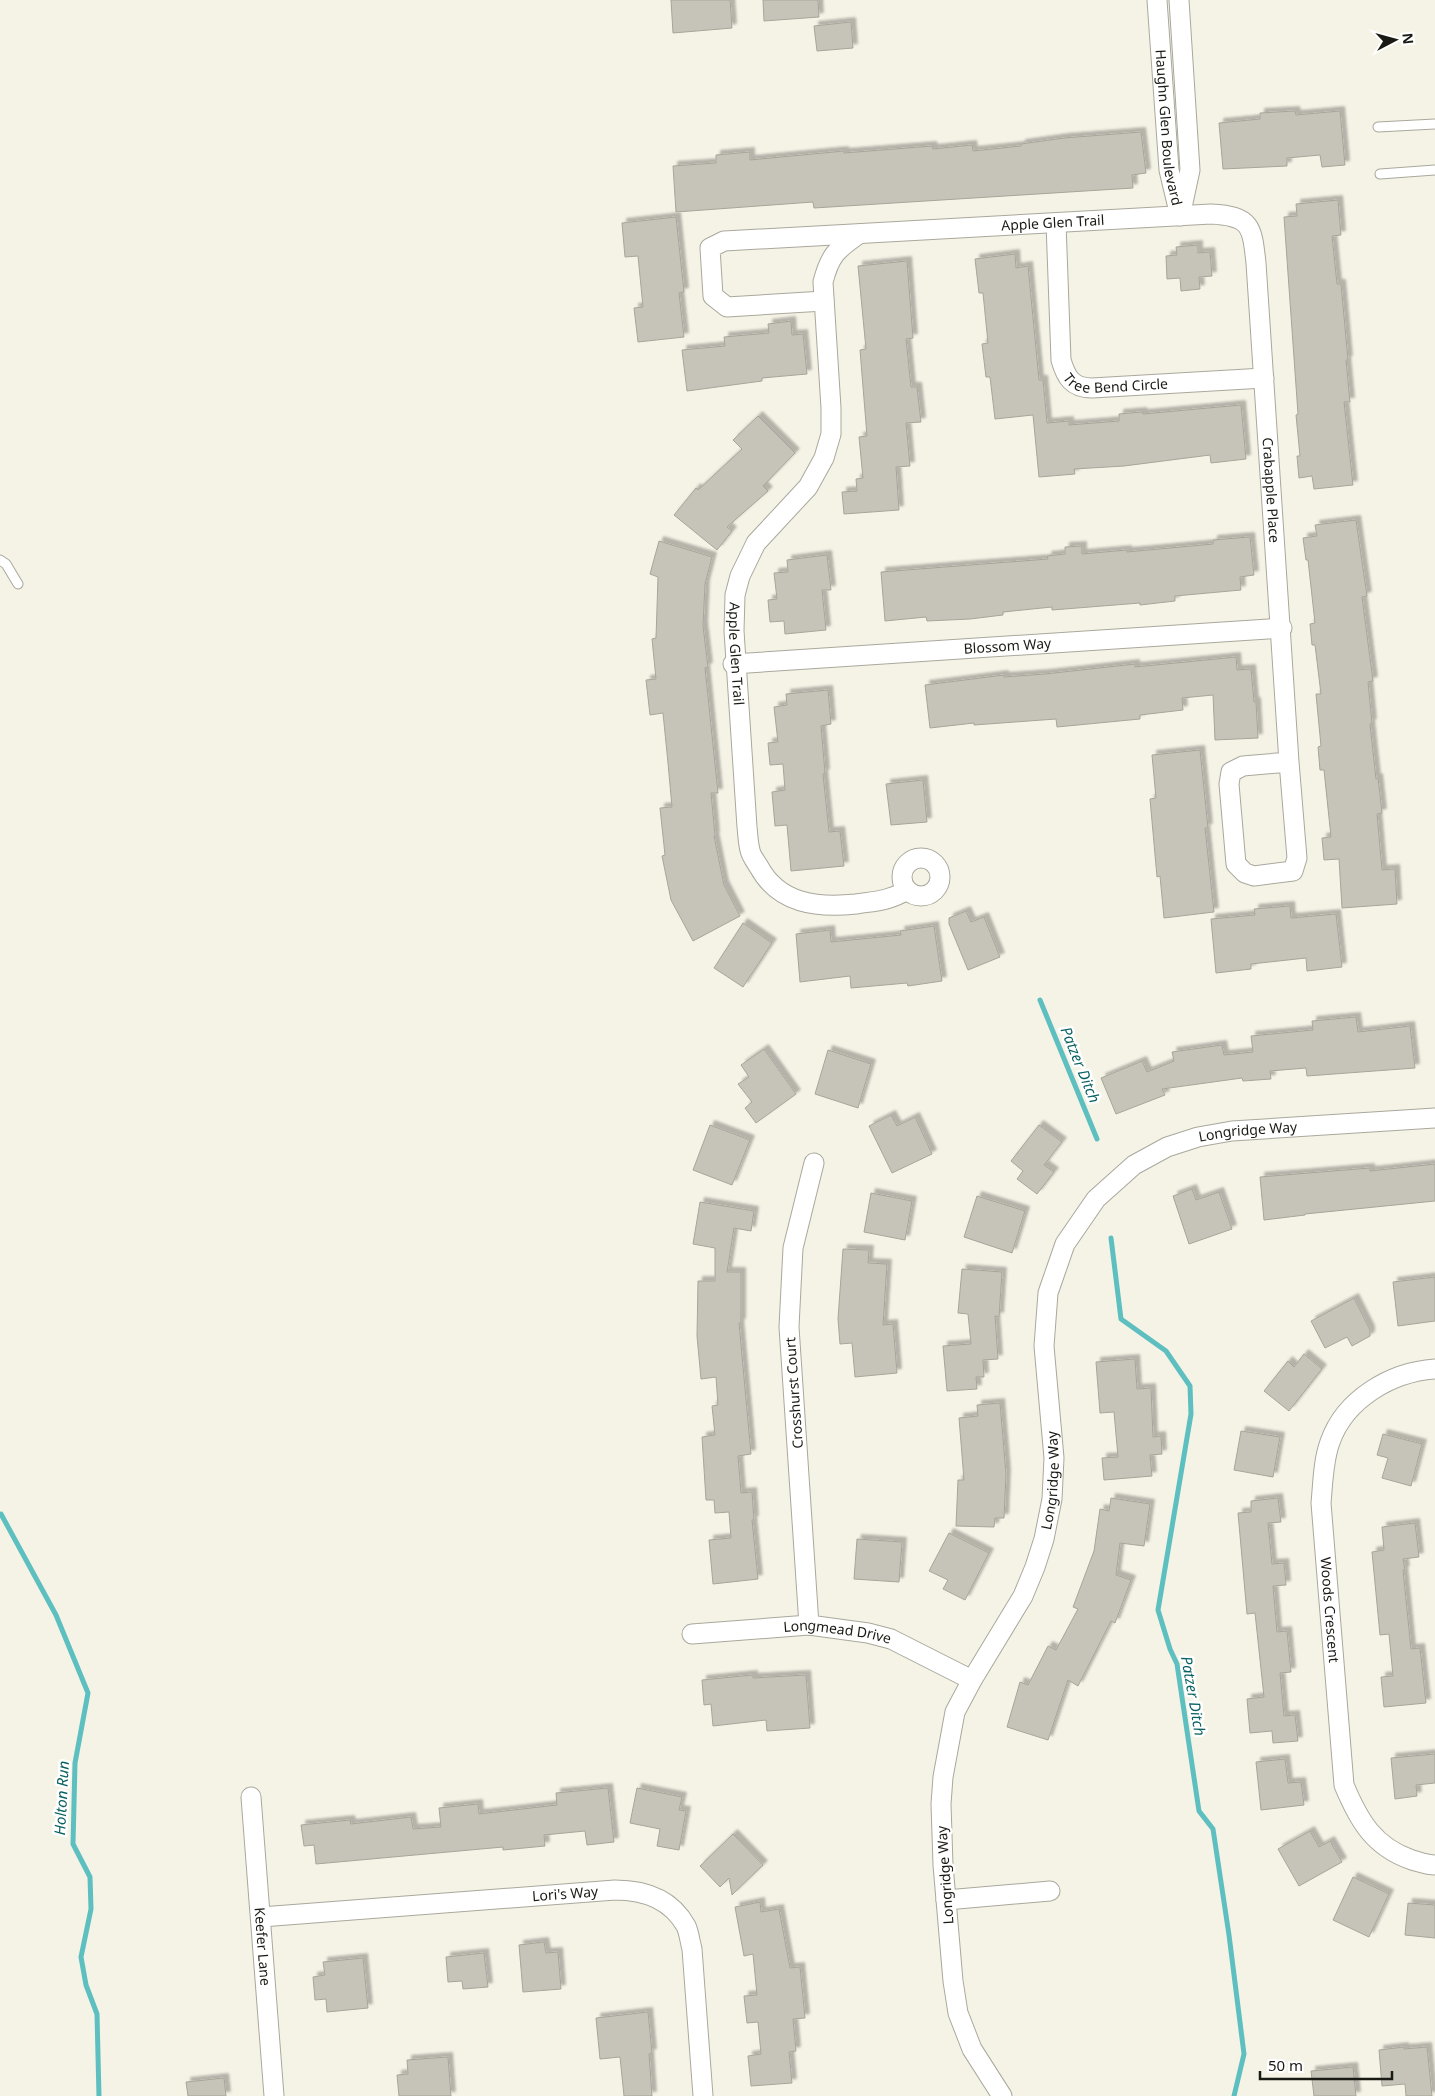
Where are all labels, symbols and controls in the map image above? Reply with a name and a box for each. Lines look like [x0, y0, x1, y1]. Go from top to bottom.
north arrow [1370, 15, 1420, 65]
text: N [1398, 32, 1418, 45]
street label: Haughn Glen Boulevard [1152, 49, 1187, 207]
street label: Apple Glen Trail [1001, 210, 1105, 235]
street label: Tree Bend Circle [1059, 369, 1169, 397]
street label: Crabapple Place [1259, 437, 1284, 544]
street label: Apple Glen Trail [725, 602, 749, 706]
street label: Blossom Way [963, 633, 1053, 658]
water label: Patzer Ditch [1057, 1024, 1105, 1106]
street label: Longridge Way [1197, 1117, 1299, 1146]
street label: Crosshurst Court [780, 1337, 807, 1449]
street label: Longridge Way [1036, 1429, 1063, 1531]
street label: Woods Crescent [1316, 1556, 1344, 1663]
street label: Longmead Drive [783, 1615, 893, 1648]
water label: Patzer Ditch [1177, 1655, 1211, 1737]
water label: Holton Run [49, 1760, 73, 1836]
street label: Longridge Way [932, 1824, 957, 1925]
street label: Lori's Way [531, 1881, 600, 1905]
street label: Keefer Lane [251, 1907, 275, 1986]
scale bar [1260, 2048, 1392, 2080]
text: 50 m [1268, 2055, 1303, 2075]

